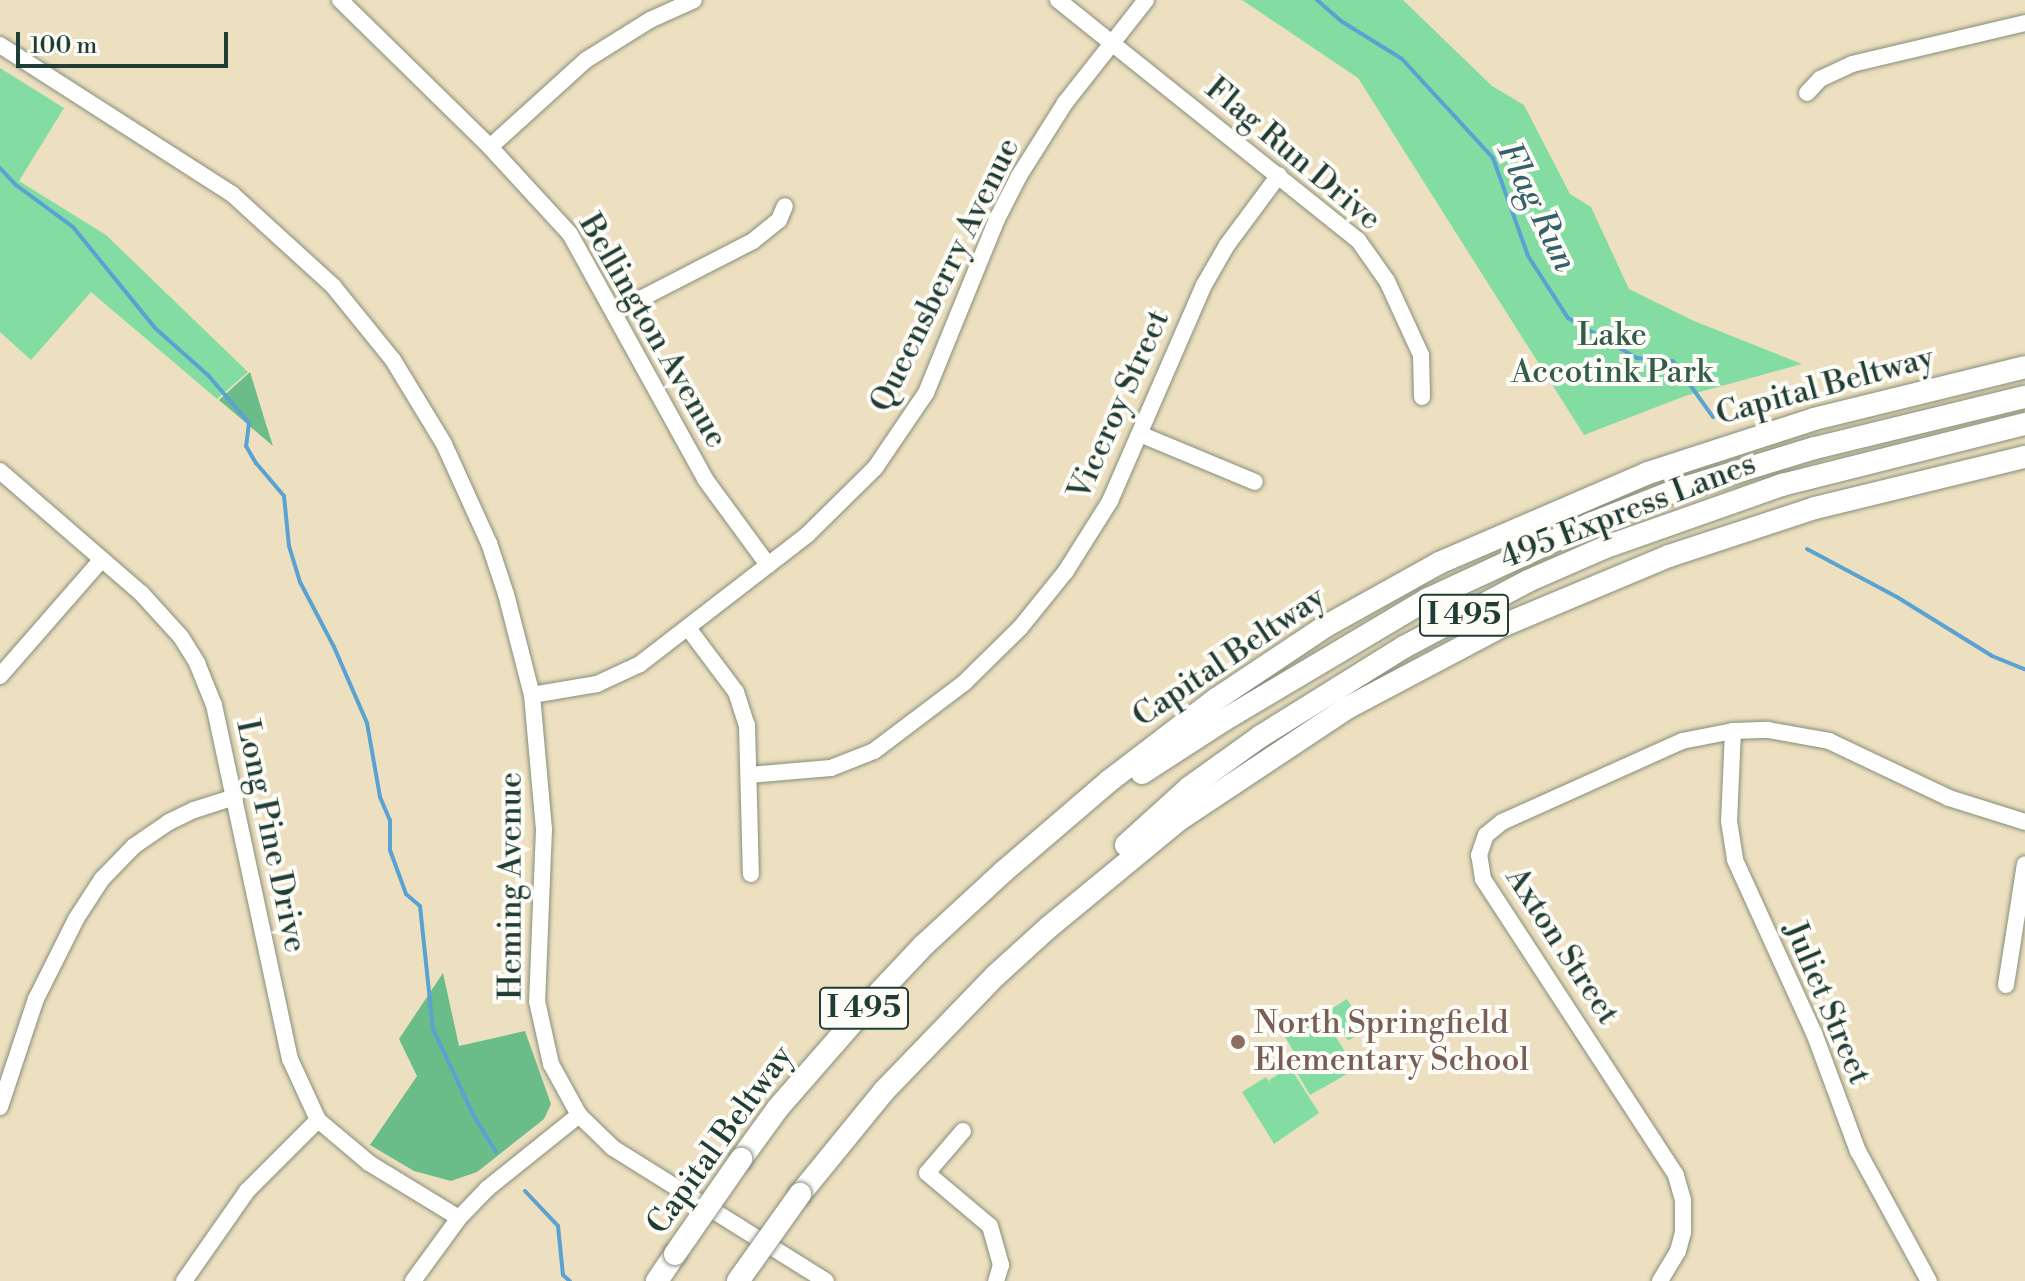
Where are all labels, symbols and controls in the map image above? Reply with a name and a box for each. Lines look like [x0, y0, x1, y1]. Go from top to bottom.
scale bar [20, 16, 232, 66]
text: 100 m [30, 31, 97, 61]
street label: Flag Run Drive [1197, 69, 1389, 239]
street label: Queensberry Avenue [862, 132, 1028, 418]
water label: Flag Run [1487, 136, 1585, 278]
street label: Bellington Avenue [570, 207, 736, 455]
street label: Viceroy Street [1060, 304, 1178, 506]
park label: Lake Accotink Park [1511, 317, 1713, 392]
street label: Capital Beltway [1712, 338, 1938, 434]
street label: 495 Express Lanes [1495, 445, 1761, 577]
street label: Capital Beltway [1125, 578, 1333, 736]
road number: I 495 [1418, 589, 1510, 641]
street label: Long Pine Drive [228, 716, 314, 956]
street label: Heming Avenue [492, 772, 530, 1000]
street label: Axton Street [1497, 860, 1627, 1032]
street label: Juliet Street [1776, 916, 1878, 1090]
road number: I 495 [818, 982, 910, 1034]
place label: North Springfield Elementary School [1254, 1005, 1529, 1080]
marker: North Springfield Elementary School [1229, 1033, 1247, 1051]
street label: Capital Beltway [639, 1038, 801, 1242]

